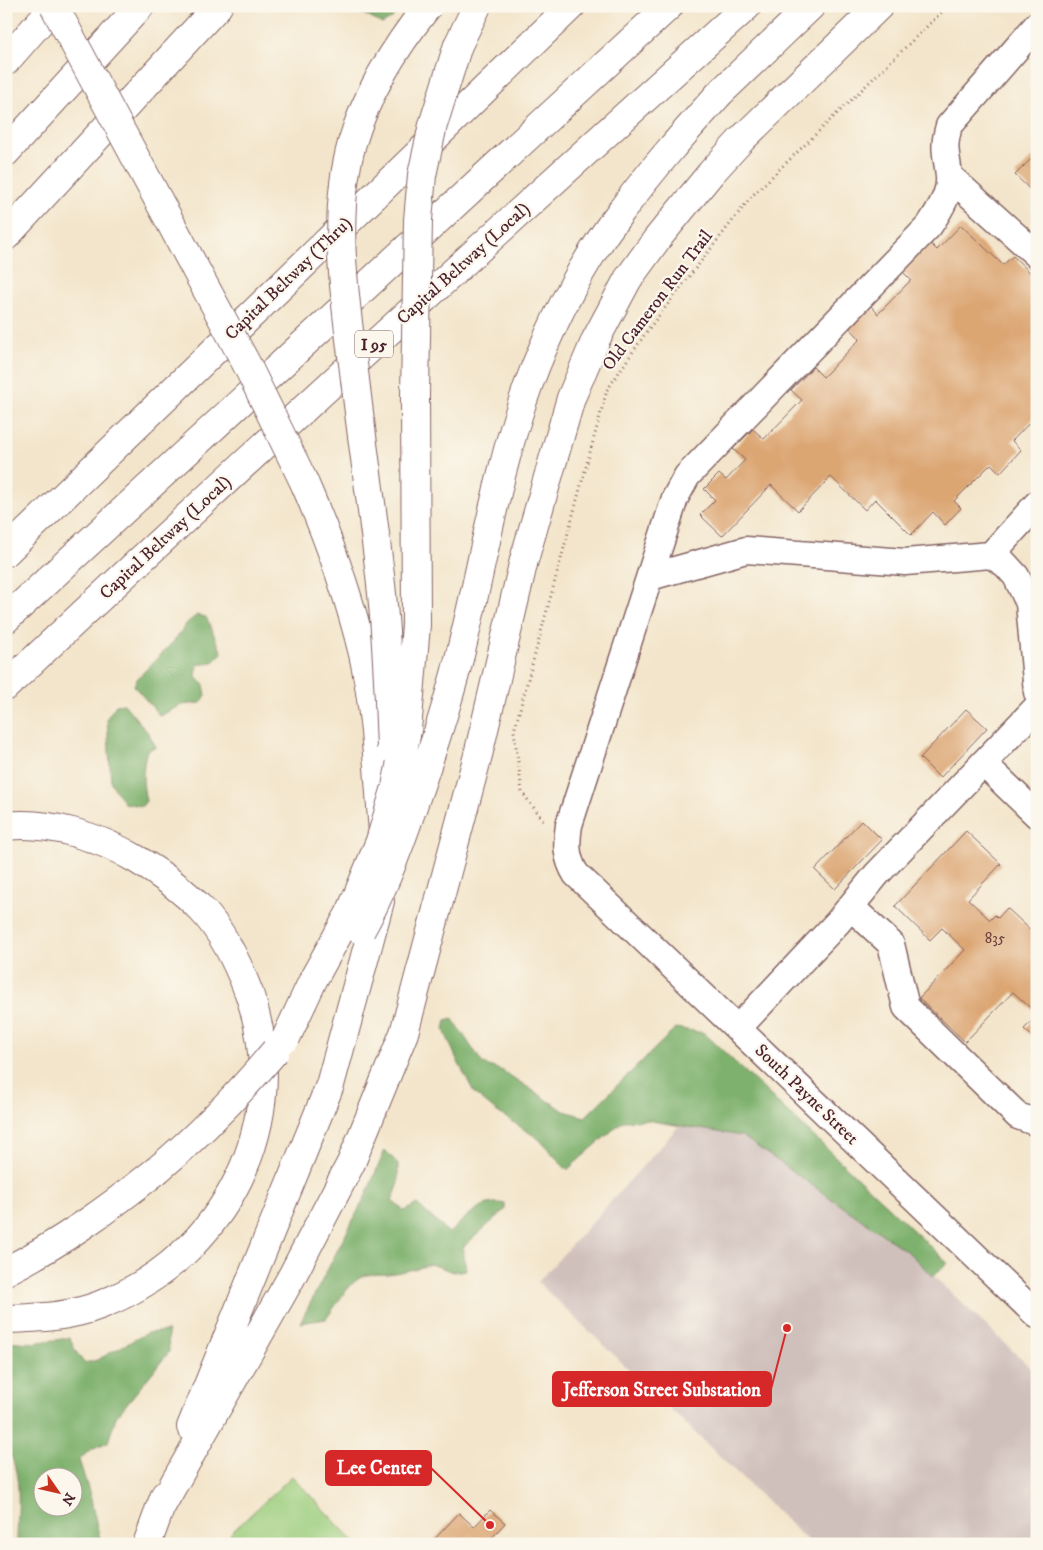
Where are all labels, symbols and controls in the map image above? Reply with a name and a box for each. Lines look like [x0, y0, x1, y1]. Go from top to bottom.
street label: Capital Beltway (Local) [392, 198, 535, 329]
street label: Capital Beltway (Thru) [221, 212, 357, 345]
street label: Old Cameron Run Trail [598, 226, 718, 375]
road number: I 95 [355, 330, 393, 358]
street label: Capital Beltway (Local) [95, 471, 236, 604]
house number: 835 [985, 929, 1006, 948]
street label: South Payne Street [750, 1040, 863, 1150]
callout: Jefferson Street Substation [553, 1372, 771, 1406]
text: Jefferson Street Substation [561, 1379, 762, 1402]
callout: Lee Center [326, 1451, 431, 1485]
text: Lee Center [337, 1457, 422, 1480]
north arrow [32, 1468, 82, 1518]
text: N [57, 1489, 79, 1509]

